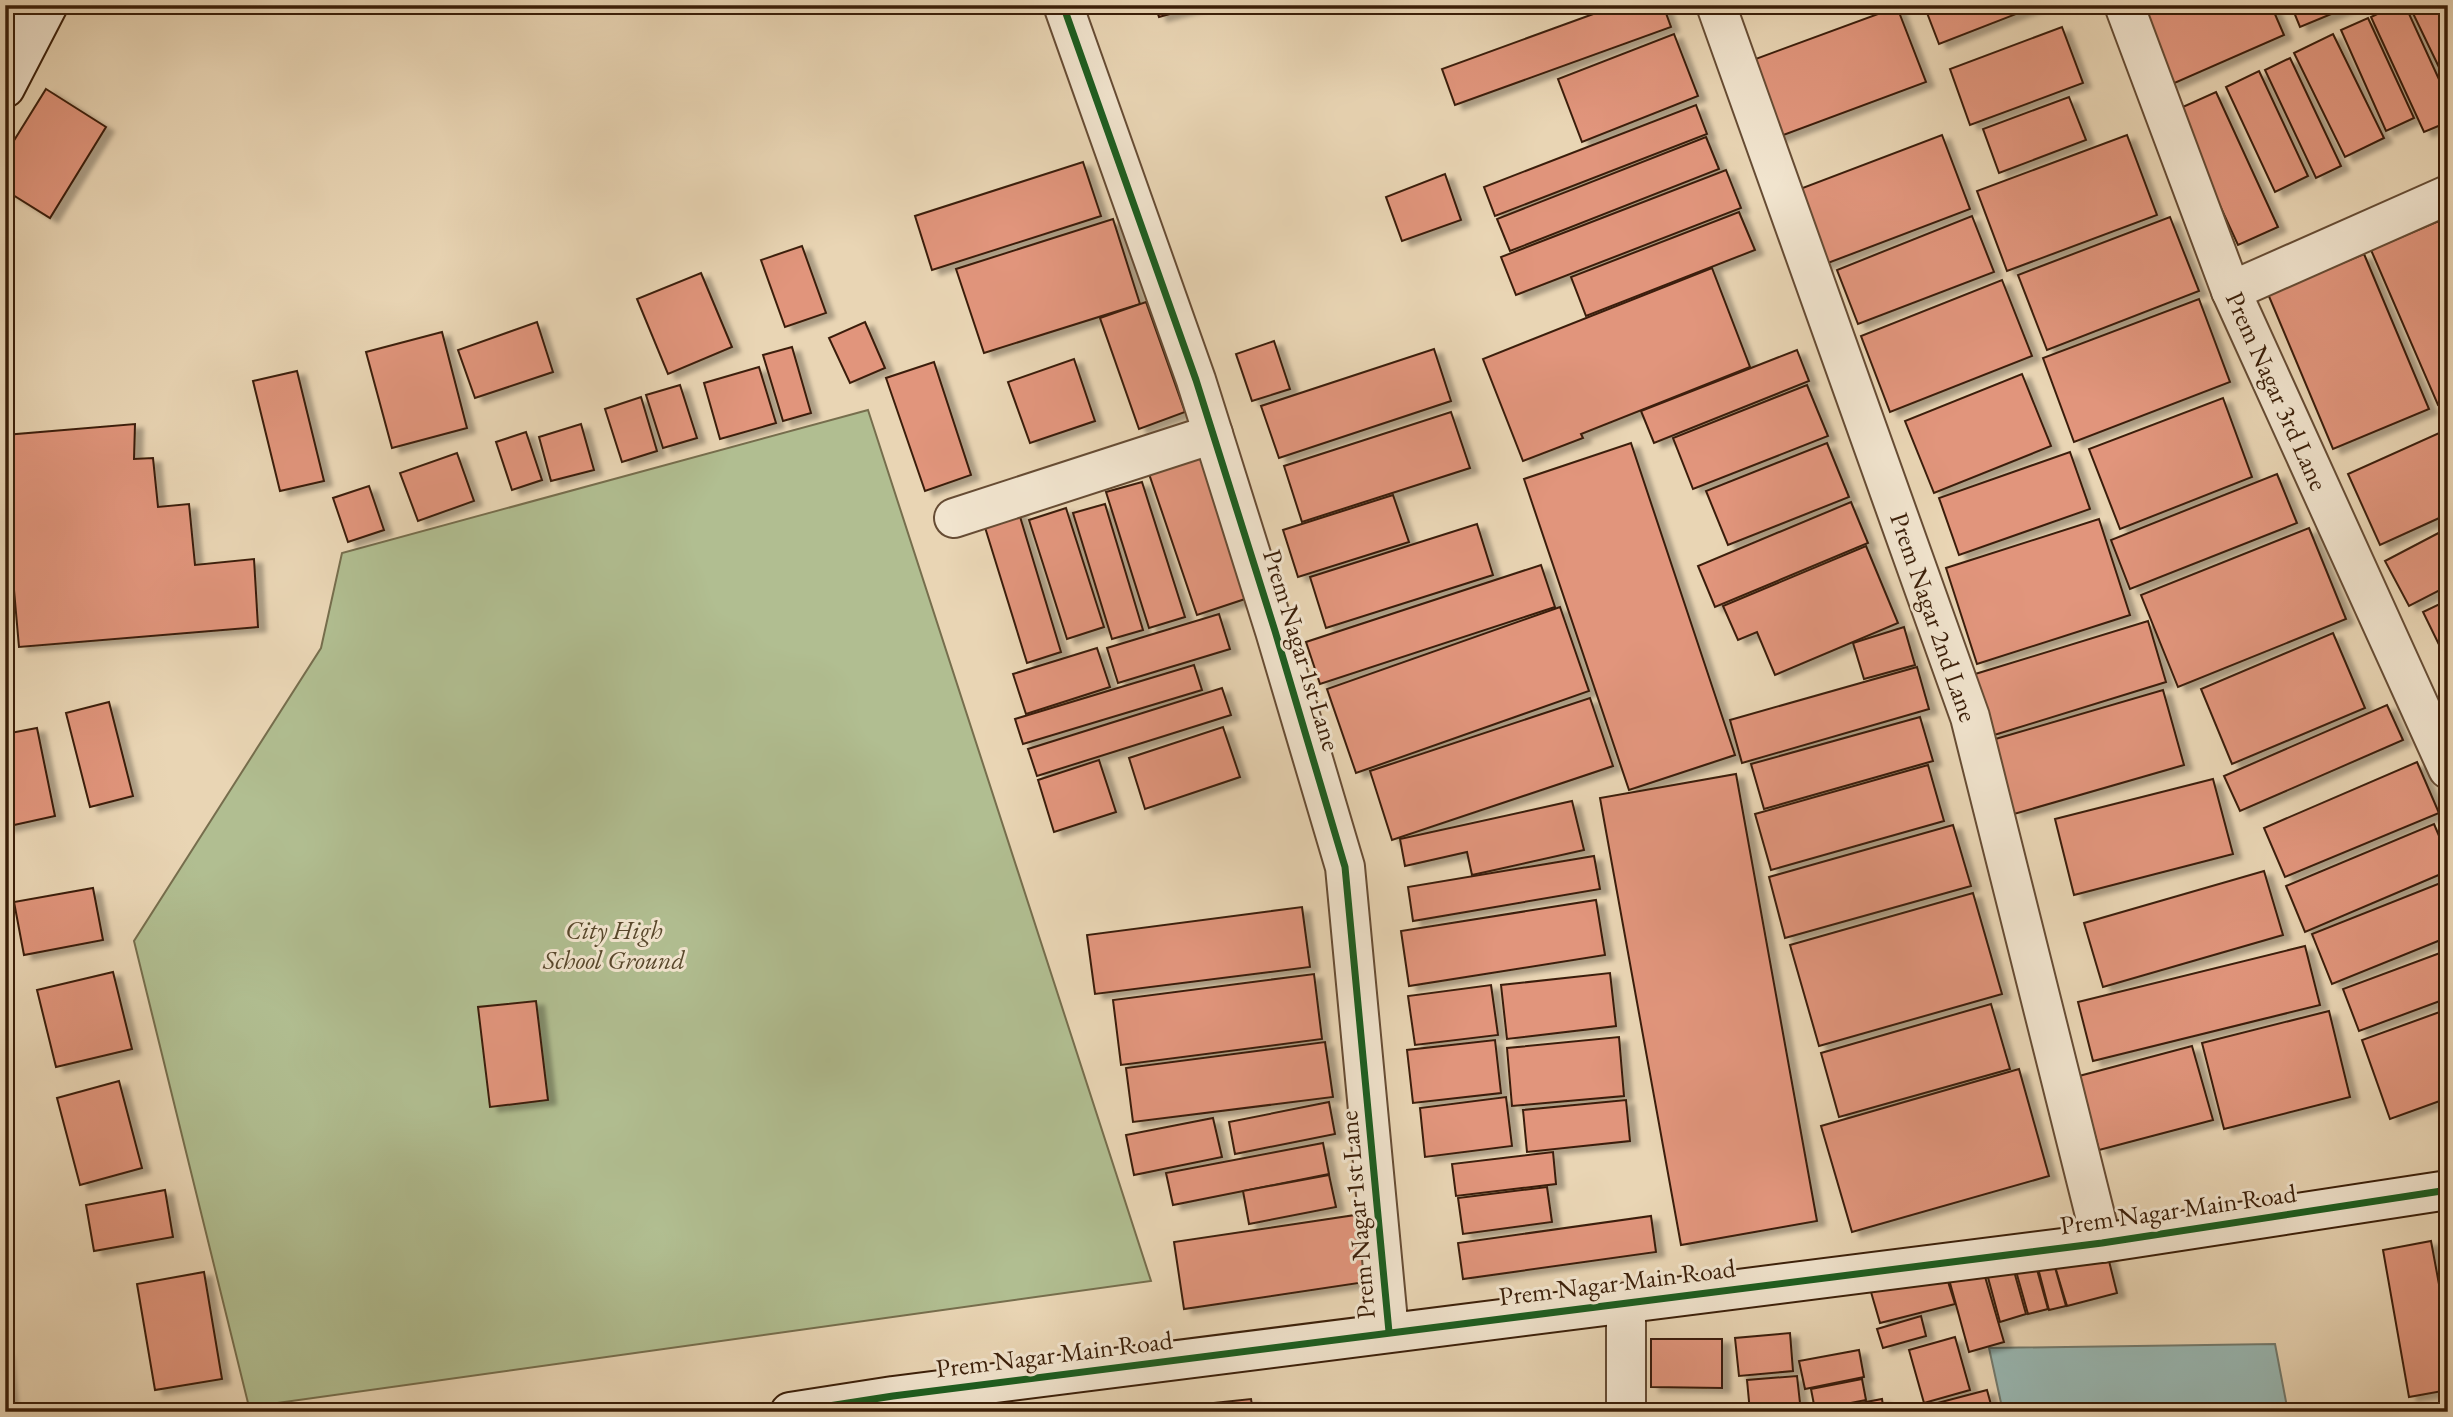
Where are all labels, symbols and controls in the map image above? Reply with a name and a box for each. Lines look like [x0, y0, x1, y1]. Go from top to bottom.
street label: Prem Nagar 3rd Lane [2218, 286, 2336, 496]
street label: Prem Nagar 2nd Lane [1882, 508, 1986, 726]
street label: Prem Nagar 1st Lane [1255, 545, 1349, 755]
park label: City High School Ground [542, 913, 686, 977]
street label: Prem Nagar 1st Lane [1331, 1110, 1383, 1320]
street label: Prem Nagar Main Road [2058, 1175, 2299, 1242]
street label: Prem Nagar Main Road [1497, 1251, 1738, 1313]
street label: Prem Nagar Main Road [934, 1323, 1175, 1385]

